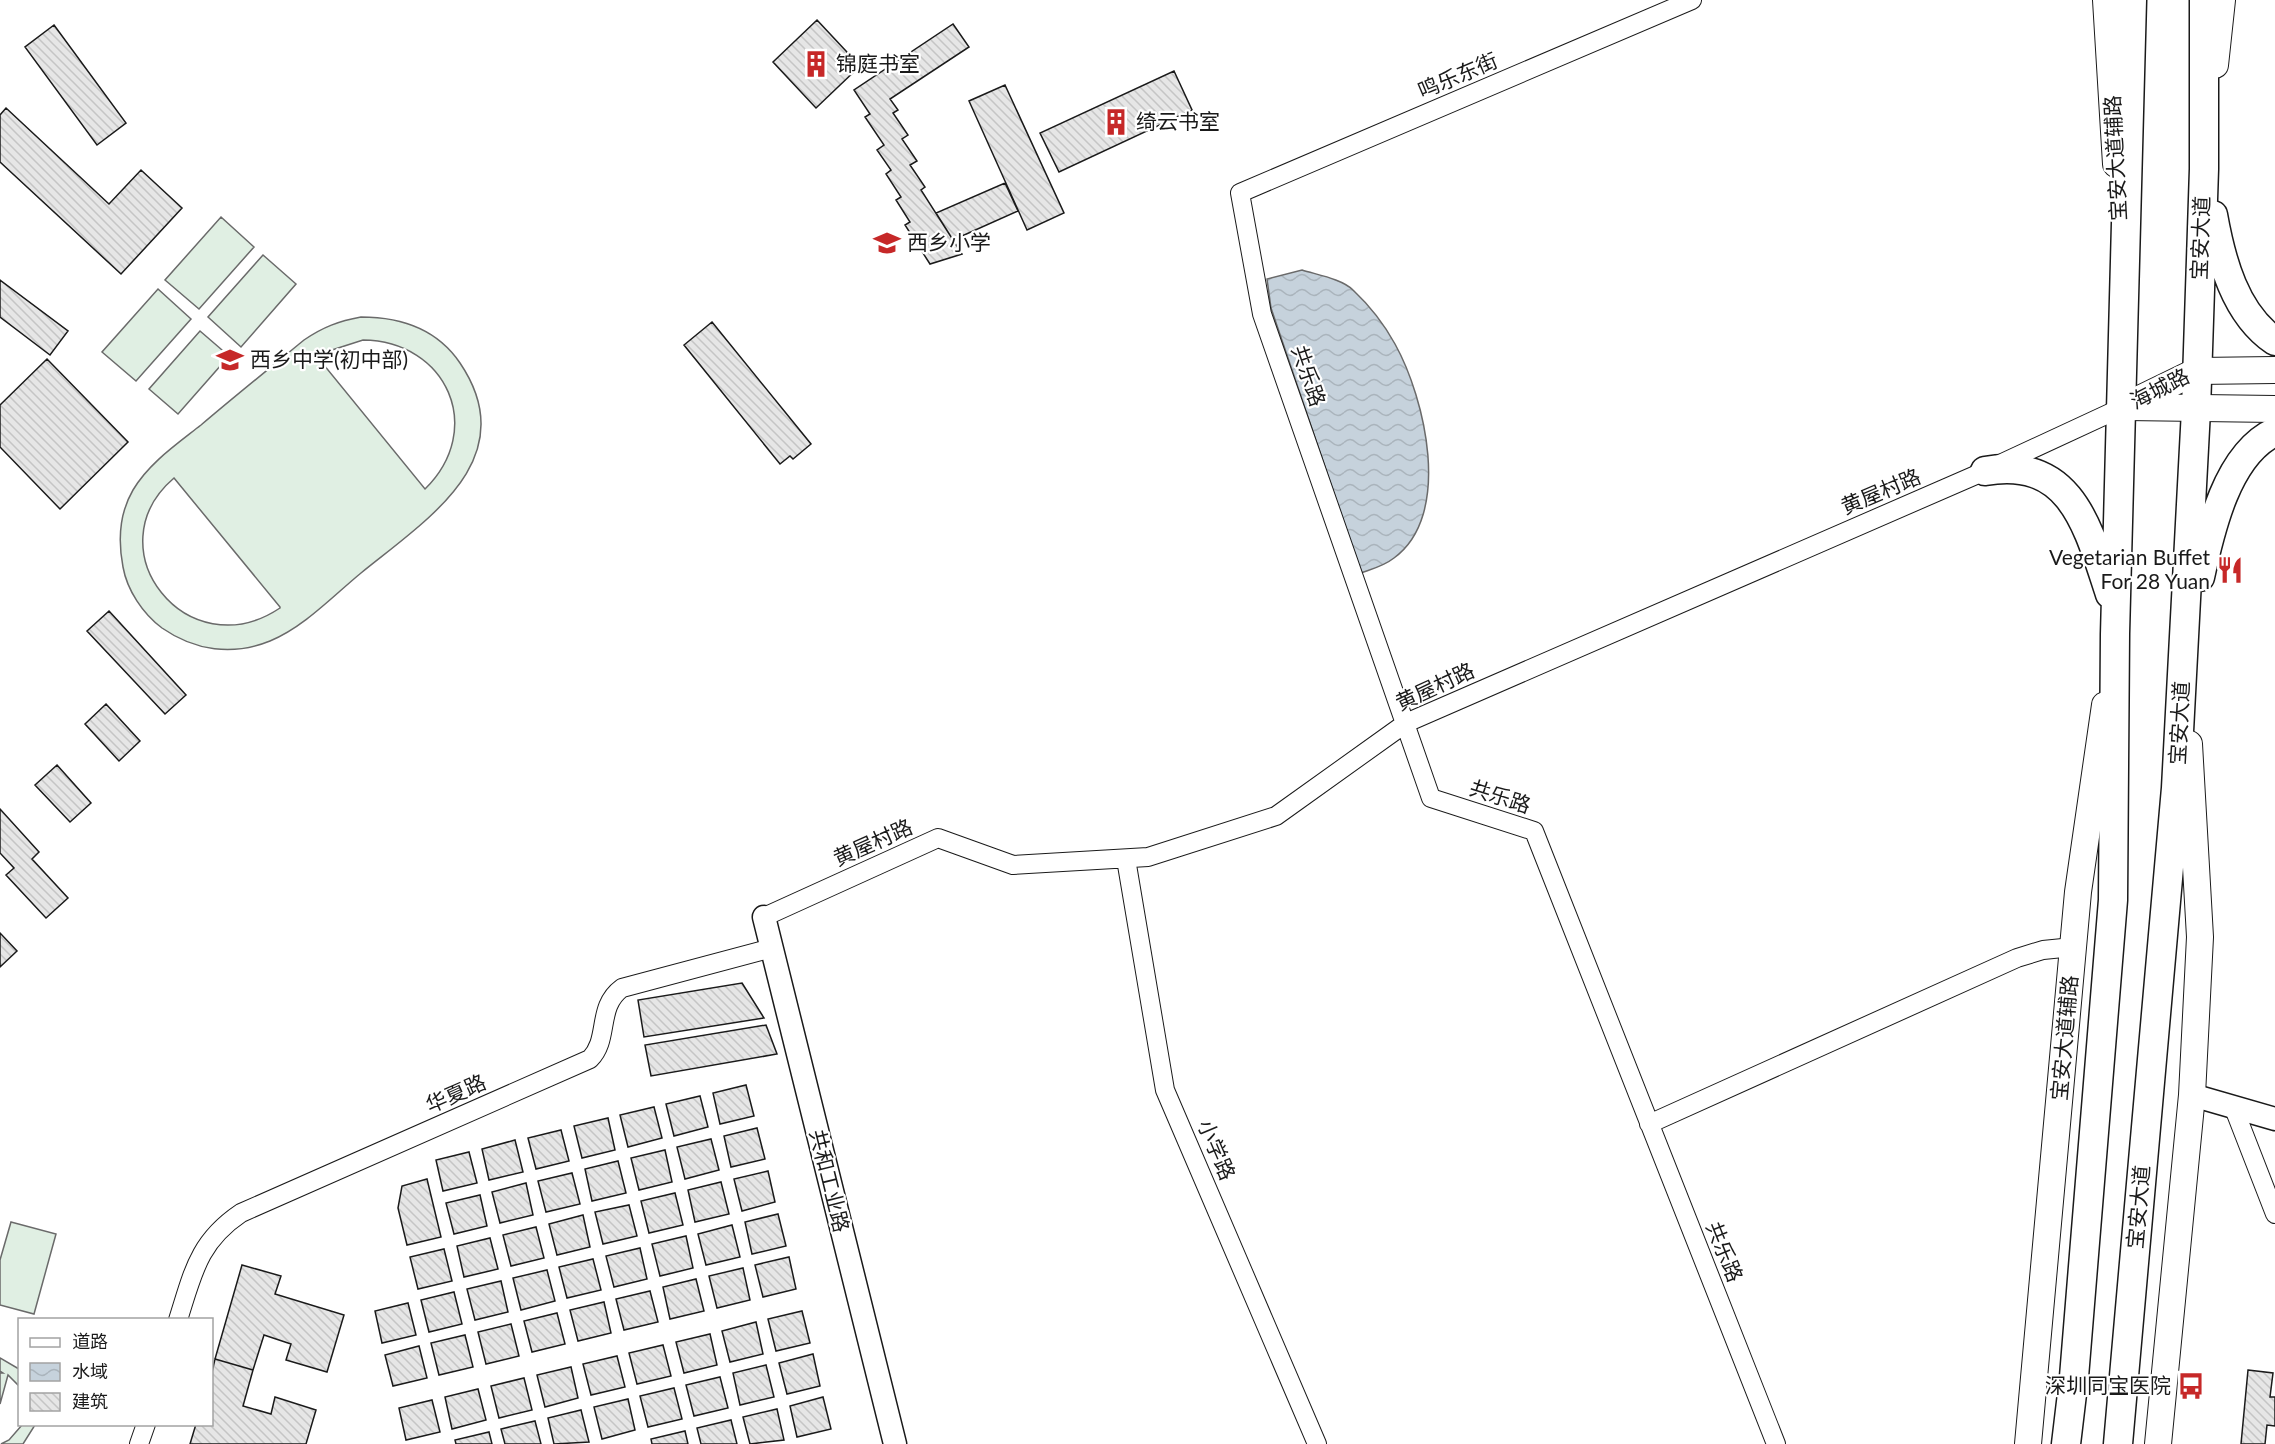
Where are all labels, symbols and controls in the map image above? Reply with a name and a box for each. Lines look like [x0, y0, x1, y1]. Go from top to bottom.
street label: 鸣乐东街 [1414, 47, 1501, 103]
building icon: 锦庭书室 [801, 49, 831, 79]
place label: 锦庭书室 [836, 50, 920, 75]
street label: 宝安大道辅路 [2099, 95, 2130, 222]
building icon: 绮云书室 [1101, 107, 1131, 137]
place label: 绮云书室 [1136, 108, 1220, 133]
street label: 宝安大道 [2186, 196, 2213, 280]
school or university icon: 西乡小学 [872, 228, 902, 258]
place label: 西乡小学 [907, 229, 991, 254]
street label: 共乐路 [1287, 342, 1331, 409]
school or university icon: 西乡中学(初中部) [215, 345, 245, 375]
place label: 西乡中学(初中部) [250, 346, 408, 371]
street label: 海城路 [2126, 362, 2193, 413]
street label: 黄屋村路 [1837, 463, 1924, 519]
place label: Vegetarian Buffet For 28 Yuan [2049, 544, 2210, 593]
restaurant icon: Vegetarian Buffet For 28 Yuan [2215, 555, 2245, 585]
street label: 黄屋村路 [1391, 657, 1478, 715]
street label: 宝安大道 [2164, 680, 2193, 766]
street label: 共乐路 [1467, 774, 1534, 817]
street label: 黄屋村路 [829, 813, 916, 870]
street label: 宝安大道辅路 [2046, 974, 2081, 1102]
street label: 华夏路 [422, 1068, 489, 1117]
street label: 小学路 [1194, 1116, 1241, 1183]
street label: 共和工业路 [806, 1127, 855, 1235]
street label: 宝安大道 [2121, 1164, 2154, 1250]
street label: 共乐路 [1702, 1218, 1749, 1285]
legend [18, 1318, 213, 1426]
text: 道路 [72, 1330, 108, 1352]
text: 水域 [72, 1360, 108, 1382]
bus stop icon: 深圳同宝医院 [2176, 1371, 2206, 1401]
place label: 深圳同宝医院 [2045, 1372, 2171, 1397]
text: 建筑 [72, 1390, 108, 1412]

